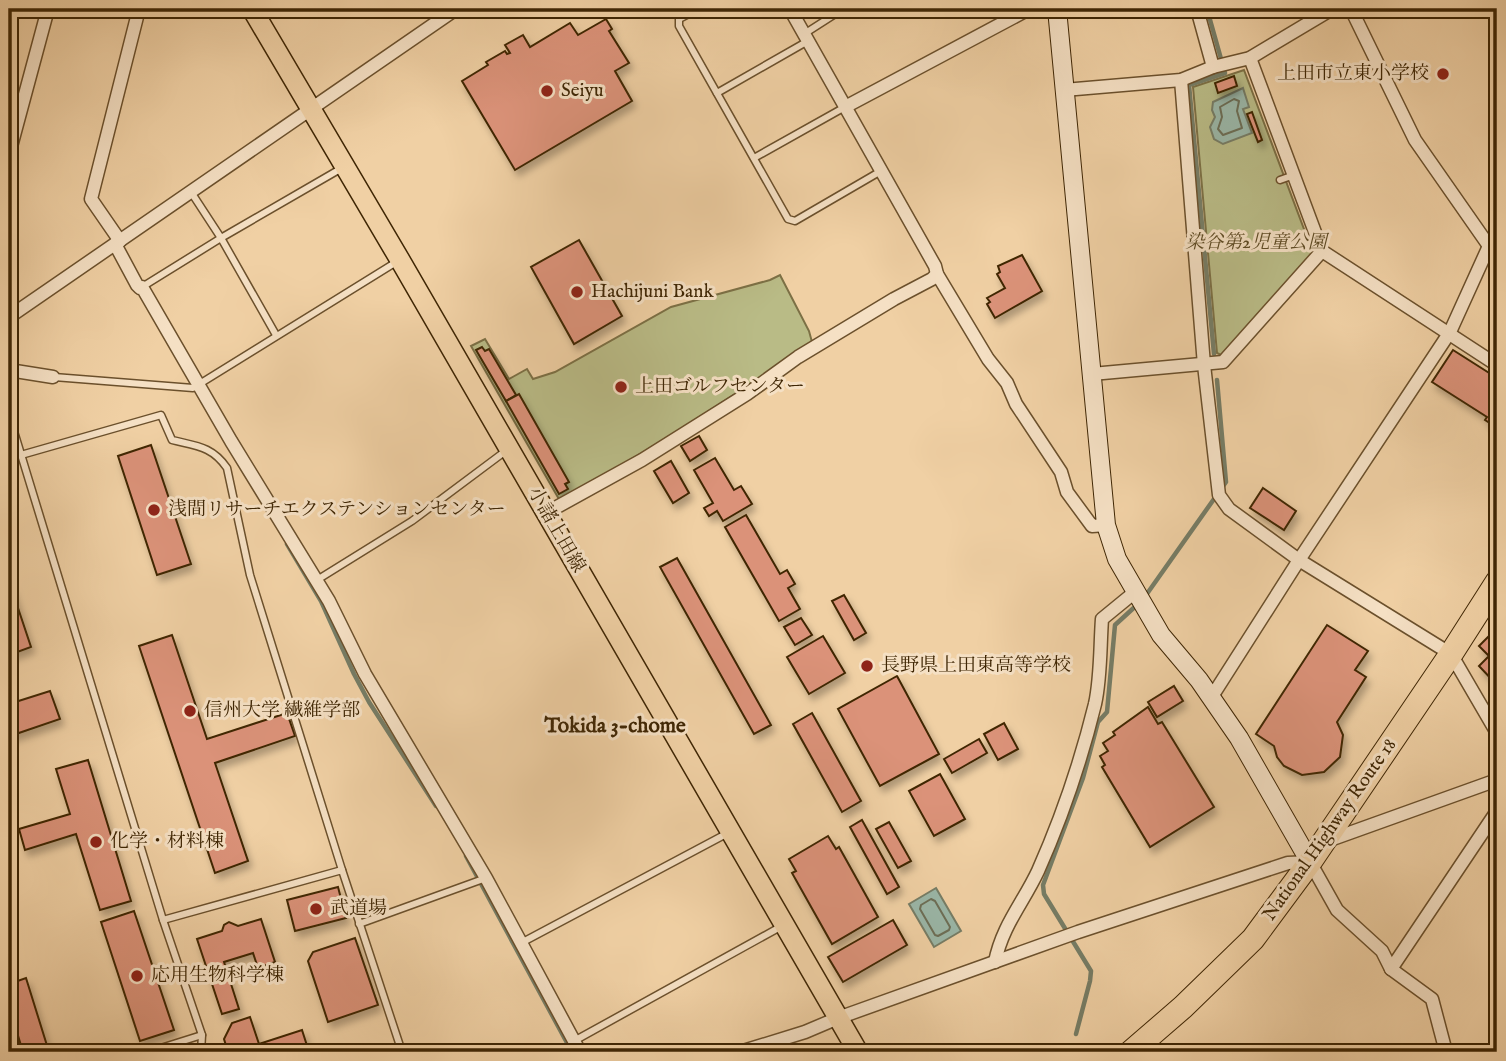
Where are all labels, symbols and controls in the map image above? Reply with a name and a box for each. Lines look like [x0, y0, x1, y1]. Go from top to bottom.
place label: 上田市立東小学校 [1277, 62, 1429, 86]
marker: 上田市立東小学校 [1435, 66, 1451, 82]
place label: Seiyu [561, 79, 604, 103]
marker: Seiyu [539, 83, 555, 99]
park label: 染谷第2児童公園 [1185, 231, 1330, 255]
place label: Hachijuni Bank [591, 280, 714, 304]
marker: Hachijuni Bank [569, 284, 585, 300]
place label: 上田ゴルフセンター [635, 375, 805, 399]
marker: 上田ゴルフセンター [613, 379, 629, 395]
street label: 小諸上田線 [522, 483, 590, 577]
place label: 浅間リサーチエクステンションセンター [168, 498, 506, 522]
marker: 浅間リサーチエクステンションセンター [146, 502, 162, 518]
place label: 長野県上田東高等学校 [881, 654, 1071, 678]
marker: 長野県上田東高等学校 [859, 658, 875, 674]
place label: 信州大学 繊維学部 [204, 699, 360, 723]
marker: 信州大学 繊維学部 [182, 703, 198, 719]
district label: Tokida 3-chome [543, 713, 686, 740]
street label: National Highway Route 18 [1258, 734, 1402, 926]
place label: 化学・材料棟 [110, 830, 224, 854]
marker: 化学・材料棟 [88, 834, 104, 850]
place label: 武道場 [330, 897, 387, 921]
marker: 武道場 [308, 901, 324, 917]
place label: 応用生物科学棟 [151, 964, 284, 988]
marker: 応用生物科学棟 [129, 968, 145, 984]

